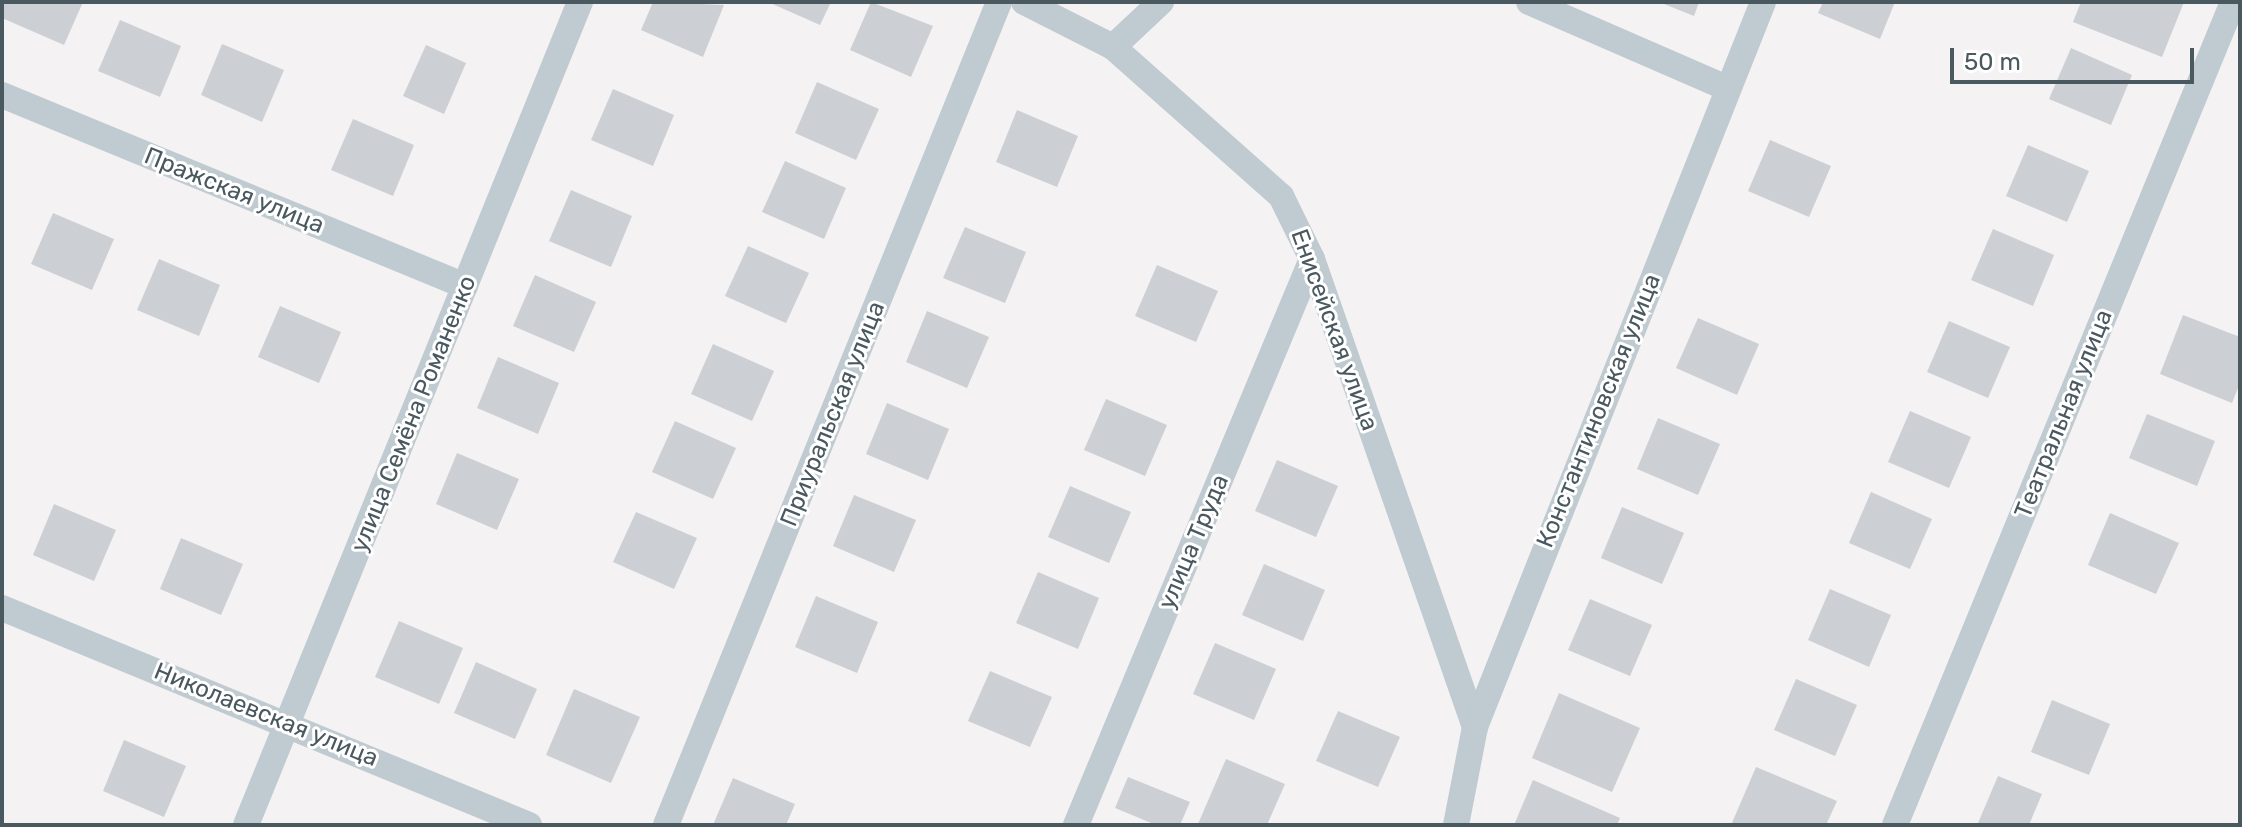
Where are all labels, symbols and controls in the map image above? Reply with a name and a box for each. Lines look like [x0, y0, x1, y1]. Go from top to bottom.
scale bar [1954, 32, 2198, 82]
text: 50 m [1964, 48, 2021, 76]
street label: Пражская улица [140, 142, 328, 240]
street label: Енисейская улица [1284, 225, 1384, 435]
street label: Константиновская улица [1531, 270, 1667, 552]
street label: улица Семёна Романенко [345, 272, 483, 556]
street label: Приуральская улица [775, 297, 891, 531]
street label: Театральная улица [2009, 306, 2119, 522]
street label: улица Труда [1153, 470, 1235, 614]
street label: Николаевская улица [150, 657, 382, 773]

